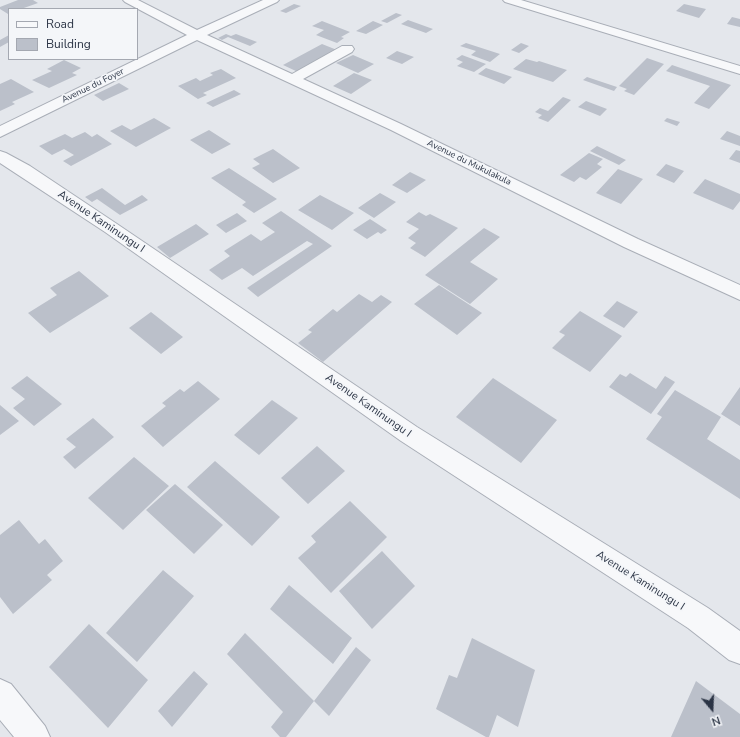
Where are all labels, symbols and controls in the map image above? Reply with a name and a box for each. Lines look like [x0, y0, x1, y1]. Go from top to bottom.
legend [8, 8, 138, 60]
text: Road [46, 16, 74, 32]
text: Building [46, 36, 91, 52]
street label: Avenue du Foyer [60, 66, 126, 106]
street label: Avenue du Mukulakula [425, 138, 513, 188]
street label: Avenue Kaminungu I [55, 188, 147, 256]
street label: Avenue Kaminungu I [322, 371, 414, 441]
street label: Avenue Kaminungu I [593, 548, 687, 614]
north arrow [692, 689, 732, 729]
text: N [710, 712, 722, 729]

